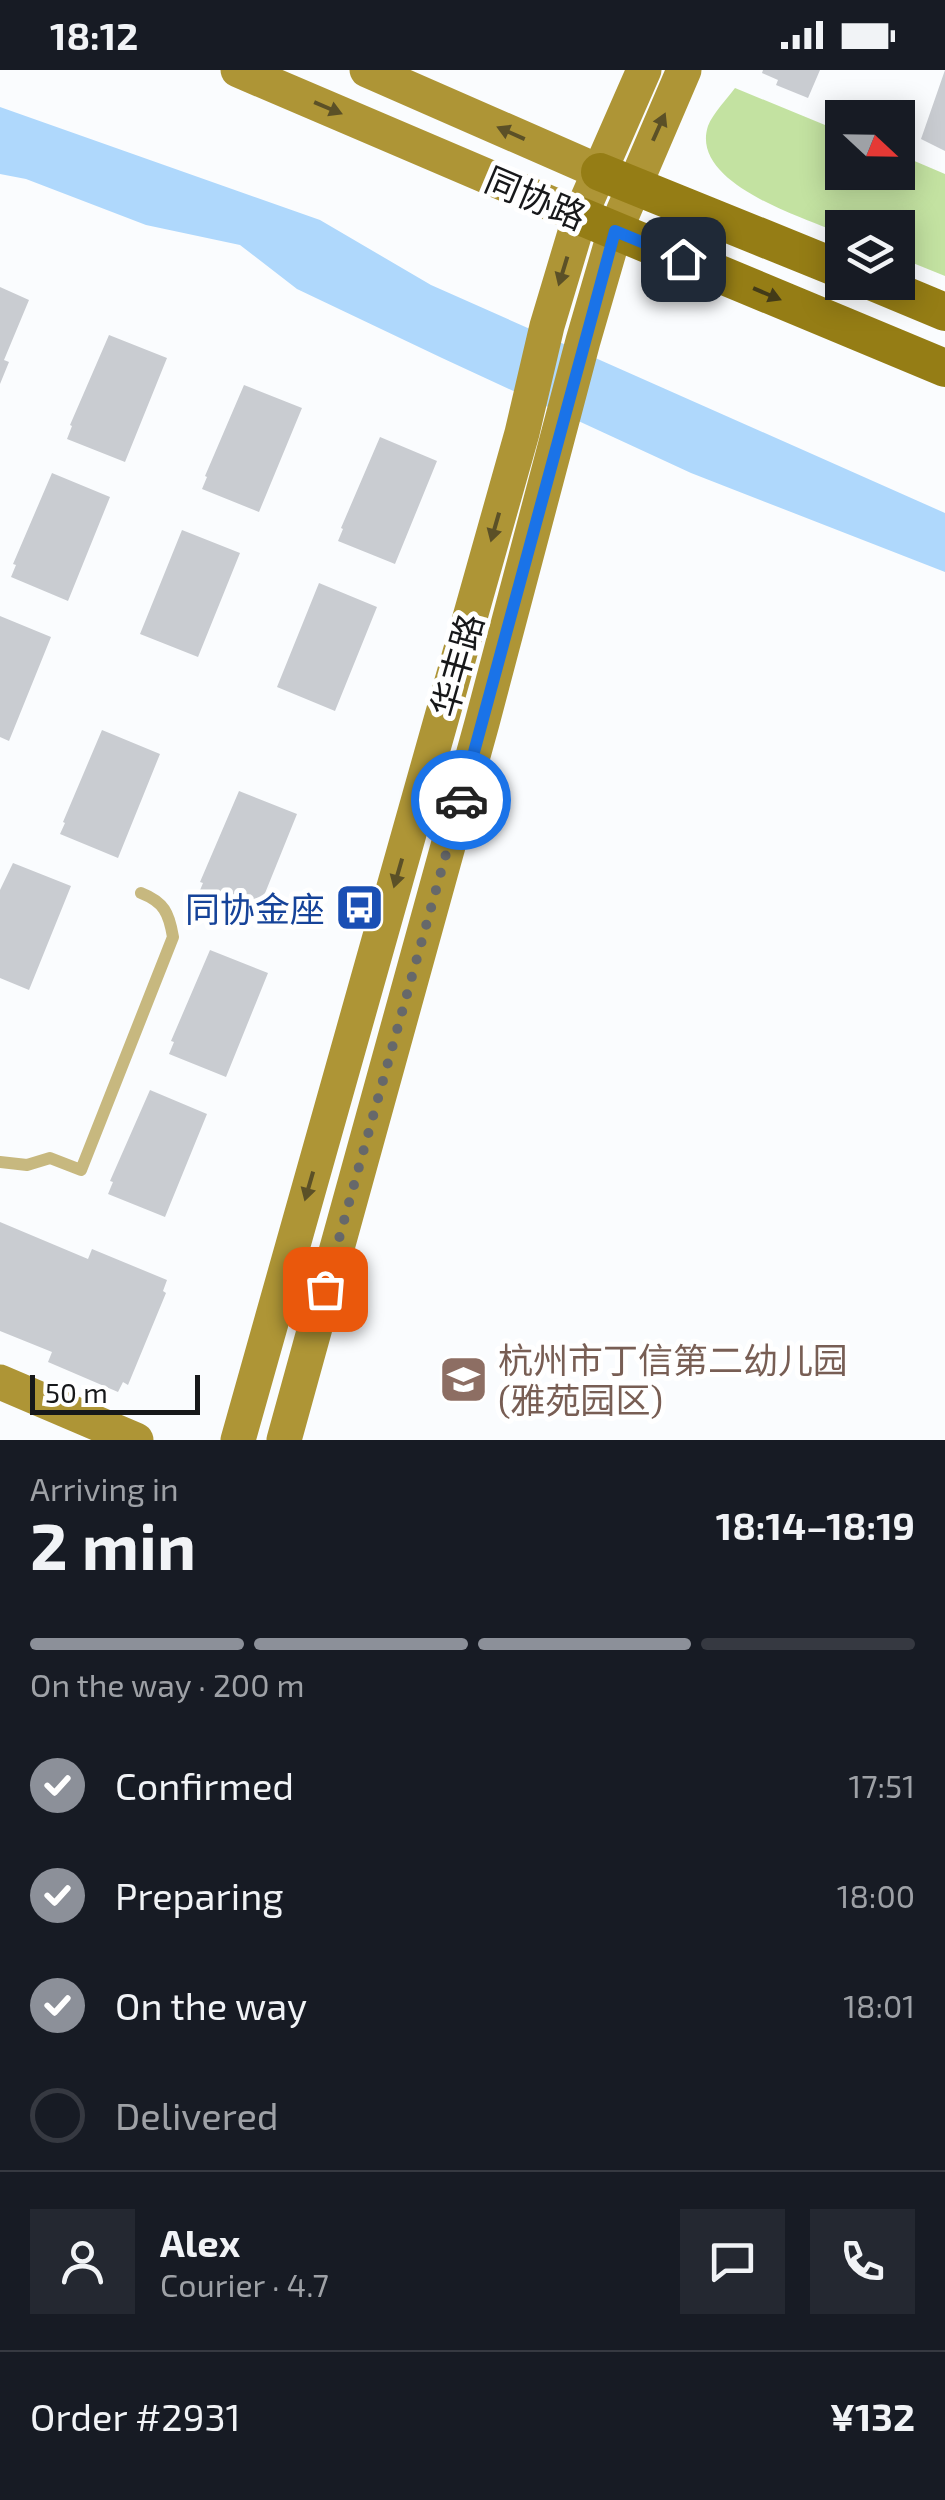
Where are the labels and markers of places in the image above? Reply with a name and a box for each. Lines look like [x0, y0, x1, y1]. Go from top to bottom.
pin [641, 217, 726, 302]
bus stop icon: 同协金座 [334, 882, 386, 934]
place label: 同协金座 [185, 887, 325, 929]
pin [283, 1247, 368, 1332]
place label: 杭州市丁信第二幼儿园 (雅苑园区) [498, 1338, 848, 1420]
school or university icon: 杭州市丁信第二幼儿园 (雅苑园区) [437, 1353, 489, 1405]

